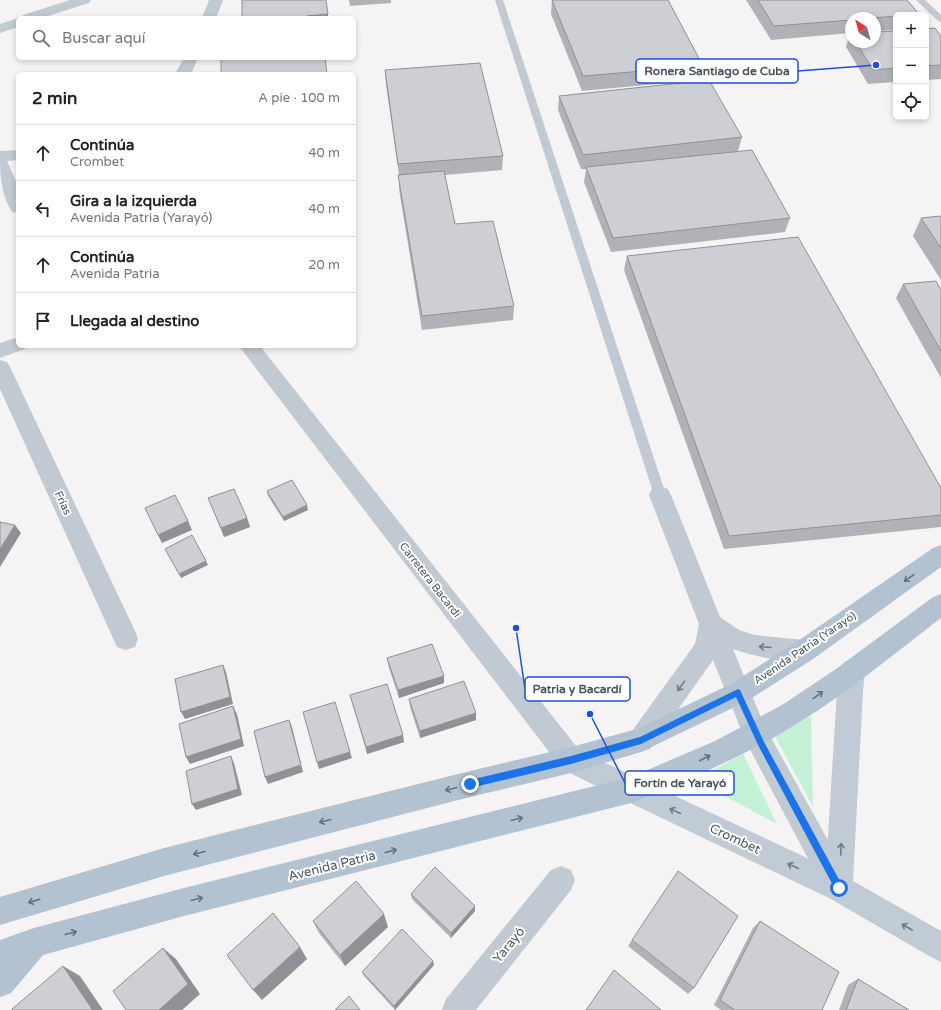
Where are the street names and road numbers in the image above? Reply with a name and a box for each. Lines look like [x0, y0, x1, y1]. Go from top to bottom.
street label: Frías [52, 489, 74, 517]
street label: Carretera Bacardí [397, 540, 463, 620]
street label: Avenida Patria (Yarayó) [751, 609, 859, 687]
street label: Crombet [707, 820, 763, 858]
street label: Avenida Patria [287, 847, 377, 885]
street label: Yarayó [490, 924, 528, 966]

